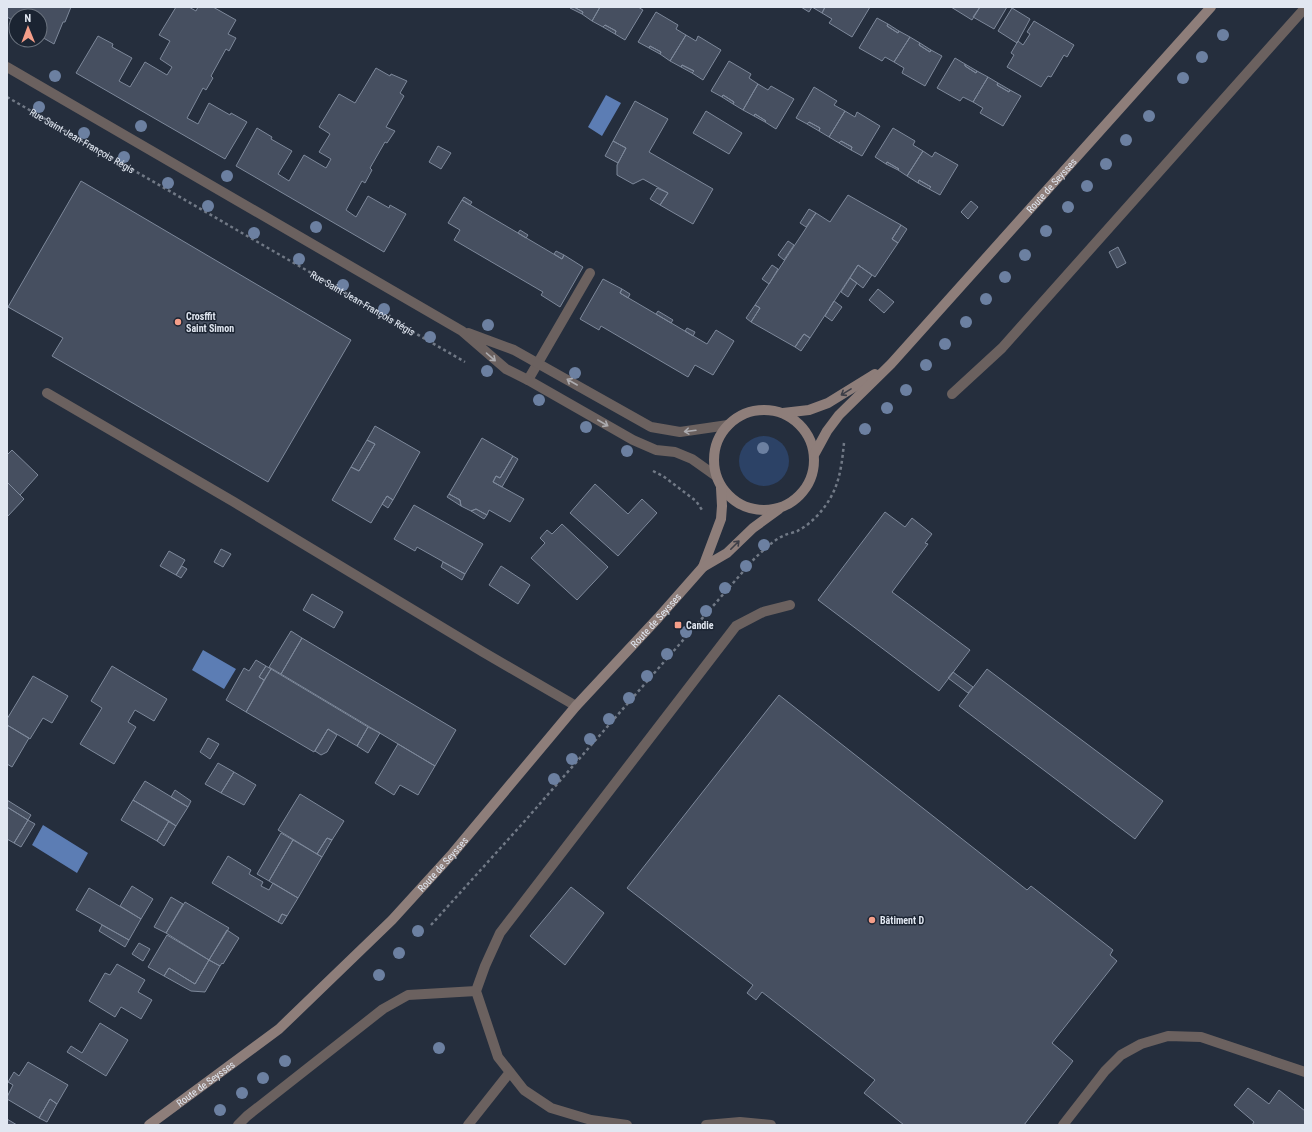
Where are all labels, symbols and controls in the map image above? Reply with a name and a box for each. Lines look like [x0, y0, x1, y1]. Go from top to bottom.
north arrow [8, 8, 48, 48]
text: N [24, 12, 32, 25]
street label: Rue Saint-Jean-François Régis [28, 106, 137, 176]
street label: Route de Seysses [1024, 156, 1079, 215]
street label: Rue Saint-Jean-François Régis [308, 269, 417, 338]
place label: Crosffit Saint Simon [186, 311, 234, 334]
marker: Crosffit Saint Simon [173, 317, 183, 327]
one-way arrow [486, 352, 497, 361]
one-way arrow [566, 378, 578, 386]
one-way arrow [840, 388, 852, 396]
one-way arrow [597, 419, 609, 427]
one-way arrow [684, 427, 697, 435]
one-way arrow [730, 540, 740, 550]
street label: Route de Seysses [629, 591, 684, 650]
marker: Candie [673, 620, 683, 630]
place label: Candie [686, 620, 714, 631]
street label: Route de Seysses [416, 834, 470, 894]
marker: Bâtiment D [867, 915, 877, 925]
place label: Bâtiment D [880, 915, 924, 926]
street label: Route de Seysses [174, 1059, 237, 1109]

